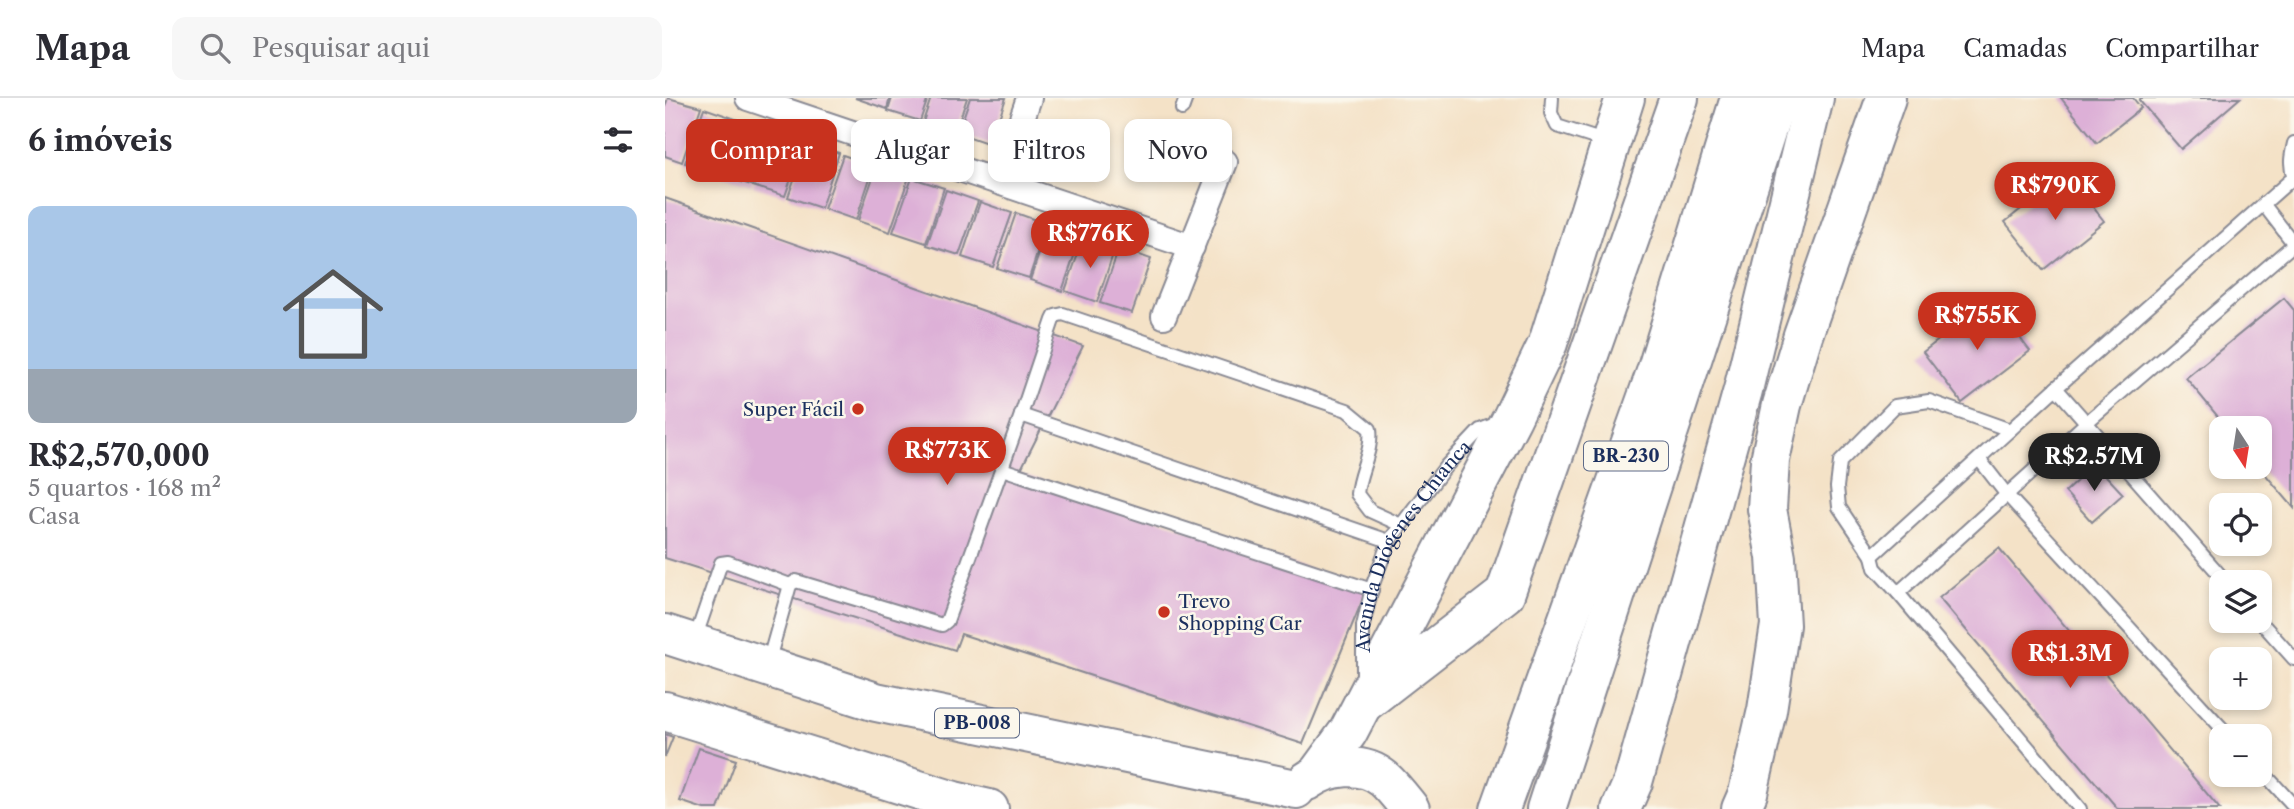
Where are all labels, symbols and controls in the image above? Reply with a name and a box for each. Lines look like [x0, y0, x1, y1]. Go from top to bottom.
search box [172, 17, 662, 80]
text: Mapa [35, 28, 130, 69]
icon: search [196, 29, 234, 67]
text: Pesquisar aqui [252, 32, 430, 64]
text: Mapa [1861, 34, 1925, 63]
text: Camadas [1963, 34, 2067, 63]
text: Compartilhar [2105, 34, 2259, 63]
chip: Comprar [686, 119, 837, 182]
chip: Alugar [851, 119, 974, 182]
chip: Filtros [988, 119, 1110, 182]
chip: Novo [1124, 119, 1232, 182]
icon: filters [599, 121, 637, 159]
text: 6 imóveis [28, 122, 173, 159]
pin: R$790K [1998, 162, 2112, 222]
text: R$790K [2010, 171, 2100, 199]
pin: R$776K [1033, 211, 1147, 270]
text: R$776K [1047, 219, 1133, 247]
icon: home [270, 251, 396, 377]
pin: R$755K [1920, 292, 2034, 352]
text: R$755K [1934, 301, 2020, 329]
place label: Super Fácil [743, 398, 844, 421]
marker: Super Fácil [850, 401, 866, 417]
north arrow [2209, 416, 2271, 480]
map controls [2209, 416, 2272, 787]
pin: R$773K [890, 428, 1004, 487]
pin: R$2.57M [2029, 434, 2159, 493]
text: R$773K [904, 436, 990, 464]
street label: Avenida Diógenes Chianca [1351, 436, 1476, 654]
text: R$2,570,000 [28, 437, 210, 474]
road number: BR-230 [1584, 442, 1668, 470]
text: R$2.57M [2044, 442, 2144, 470]
text: 5 quartos · 168 m² [28, 474, 221, 502]
button: locate [2209, 493, 2272, 556]
text: Casa [28, 502, 80, 530]
button: layers [2209, 570, 2272, 633]
place label: Trevo Shopping Car [1178, 590, 1302, 635]
marker: Trevo Shopping Car [1156, 604, 1172, 620]
pin: R$1.3M [2013, 630, 2127, 690]
text: R$1.3M [2028, 639, 2112, 667]
button: + [2209, 647, 2272, 710]
road number: PB-008 [935, 708, 1019, 738]
button: − [2209, 724, 2272, 787]

